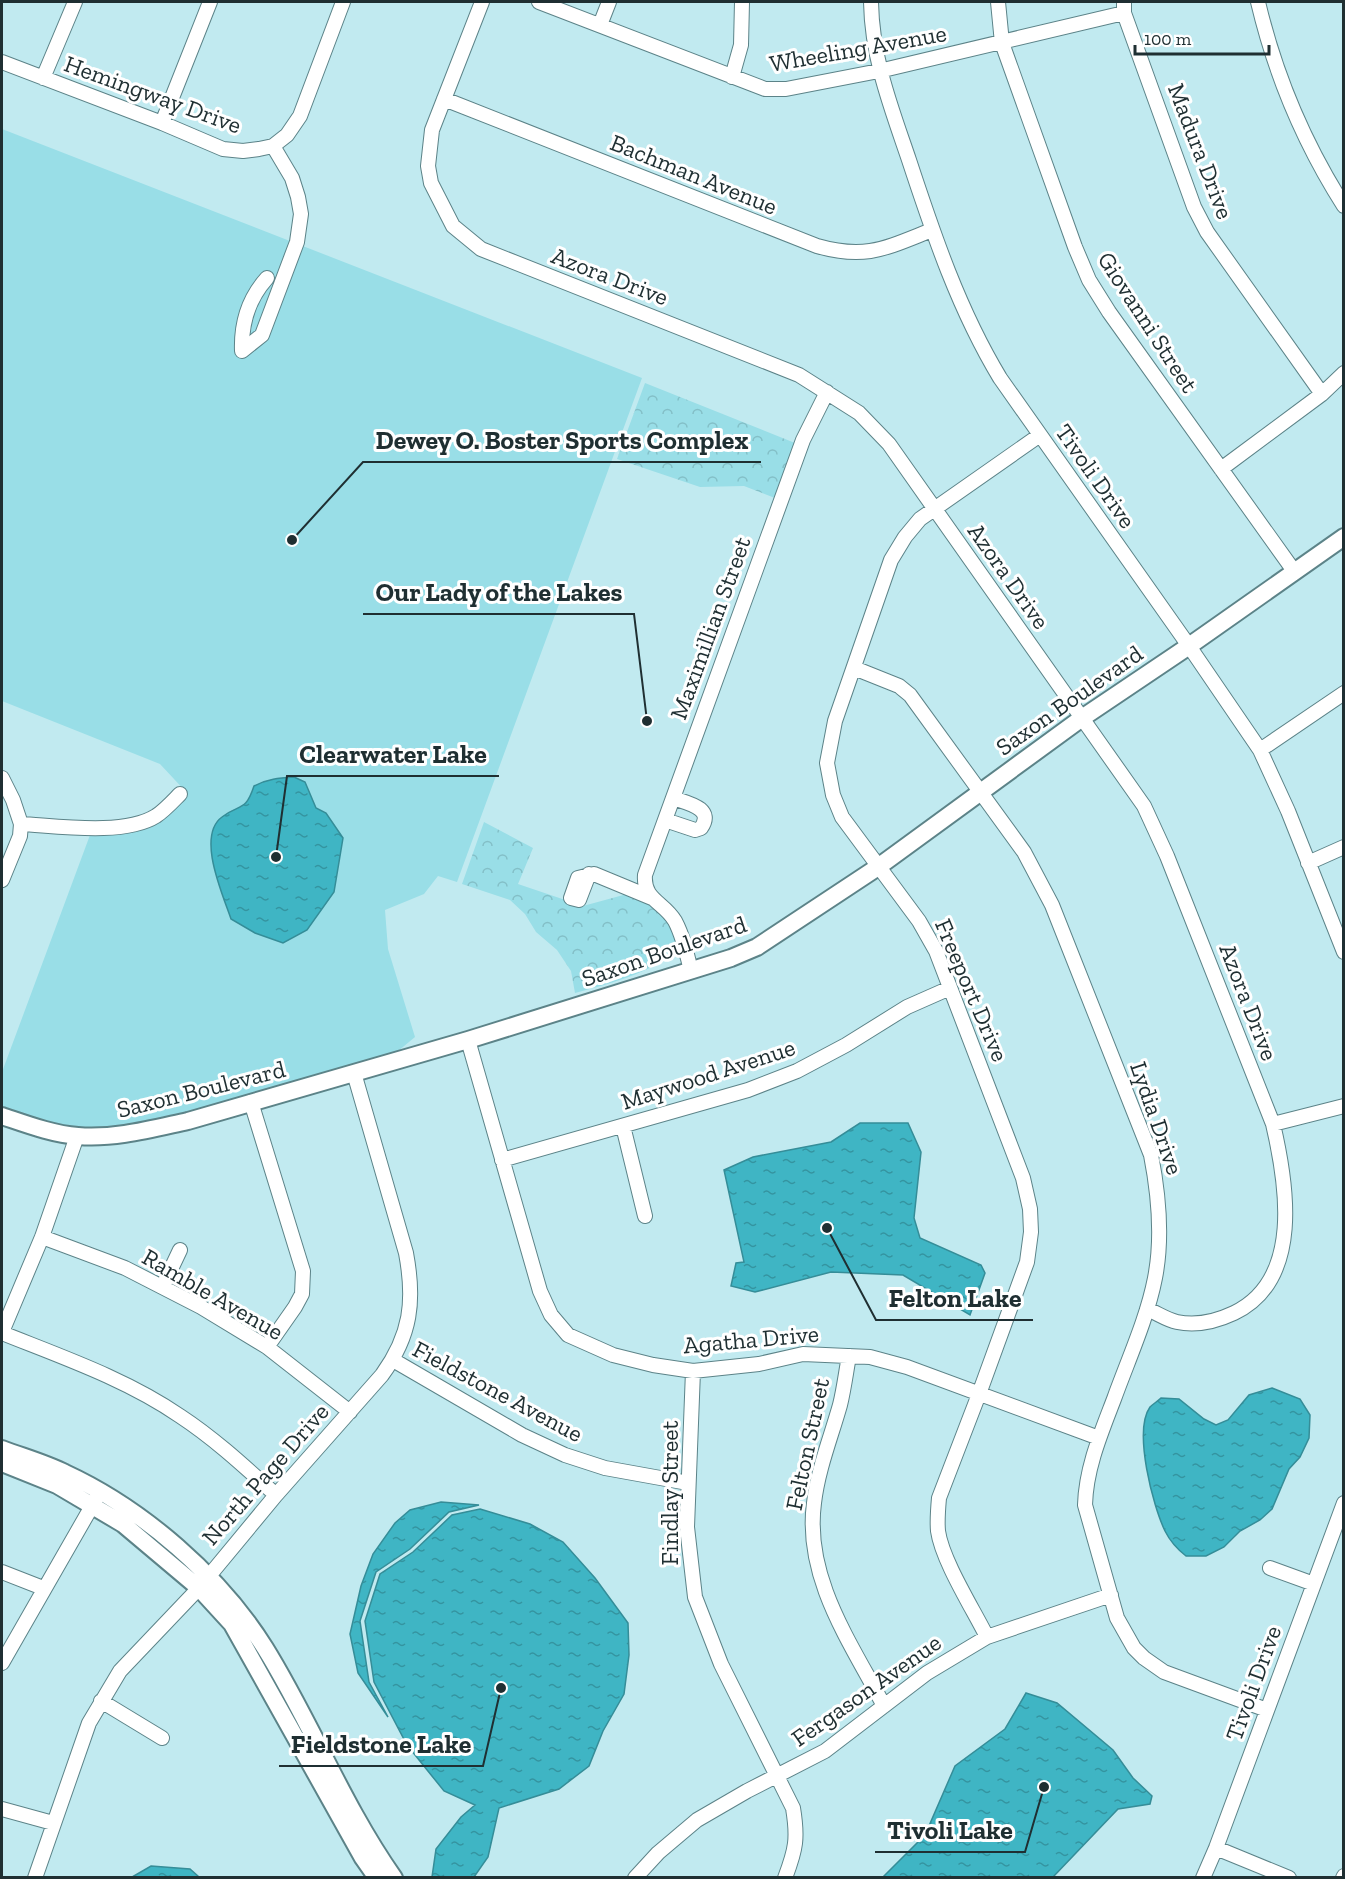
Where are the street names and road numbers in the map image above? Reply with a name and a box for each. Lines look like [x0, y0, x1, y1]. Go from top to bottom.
street label: Wheeling Avenue [767, 18, 949, 78]
street label: Hemingway Drive [61, 49, 245, 139]
street label: Madura Drive [1162, 79, 1240, 223]
street label: Bachman Avenue [606, 127, 782, 221]
street label: Azora Drive [548, 240, 672, 312]
street label: Giovanni Street [1092, 246, 1204, 398]
street label: Tivoli Drive [1050, 418, 1142, 534]
street label: Azora Drive [962, 517, 1056, 635]
street label: Maximillian Street [663, 532, 757, 723]
street label: Saxon Boulevard [990, 639, 1148, 761]
street label: Saxon Boulevard [578, 909, 750, 993]
street label: Freeport Drive [929, 914, 1015, 1066]
street label: Azora Drive [1213, 940, 1285, 1064]
street label: Maywood Avenue [617, 1032, 799, 1116]
street label: Saxon Boulevard [114, 1054, 288, 1124]
street label: Lydia Drive [1124, 1058, 1190, 1178]
street label: Ramble Avenue [137, 1242, 289, 1346]
street label: Agatha Drive [682, 1319, 820, 1359]
street label: Fieldstone Avenue [408, 1334, 588, 1448]
street label: Felton Street [779, 1375, 835, 1513]
street label: North Page Drive [195, 1397, 335, 1551]
street label: Findlay Street [655, 1420, 684, 1565]
street label: Tivoli Drive [1219, 1621, 1287, 1745]
street label: Fergason Avenue [785, 1628, 947, 1752]

